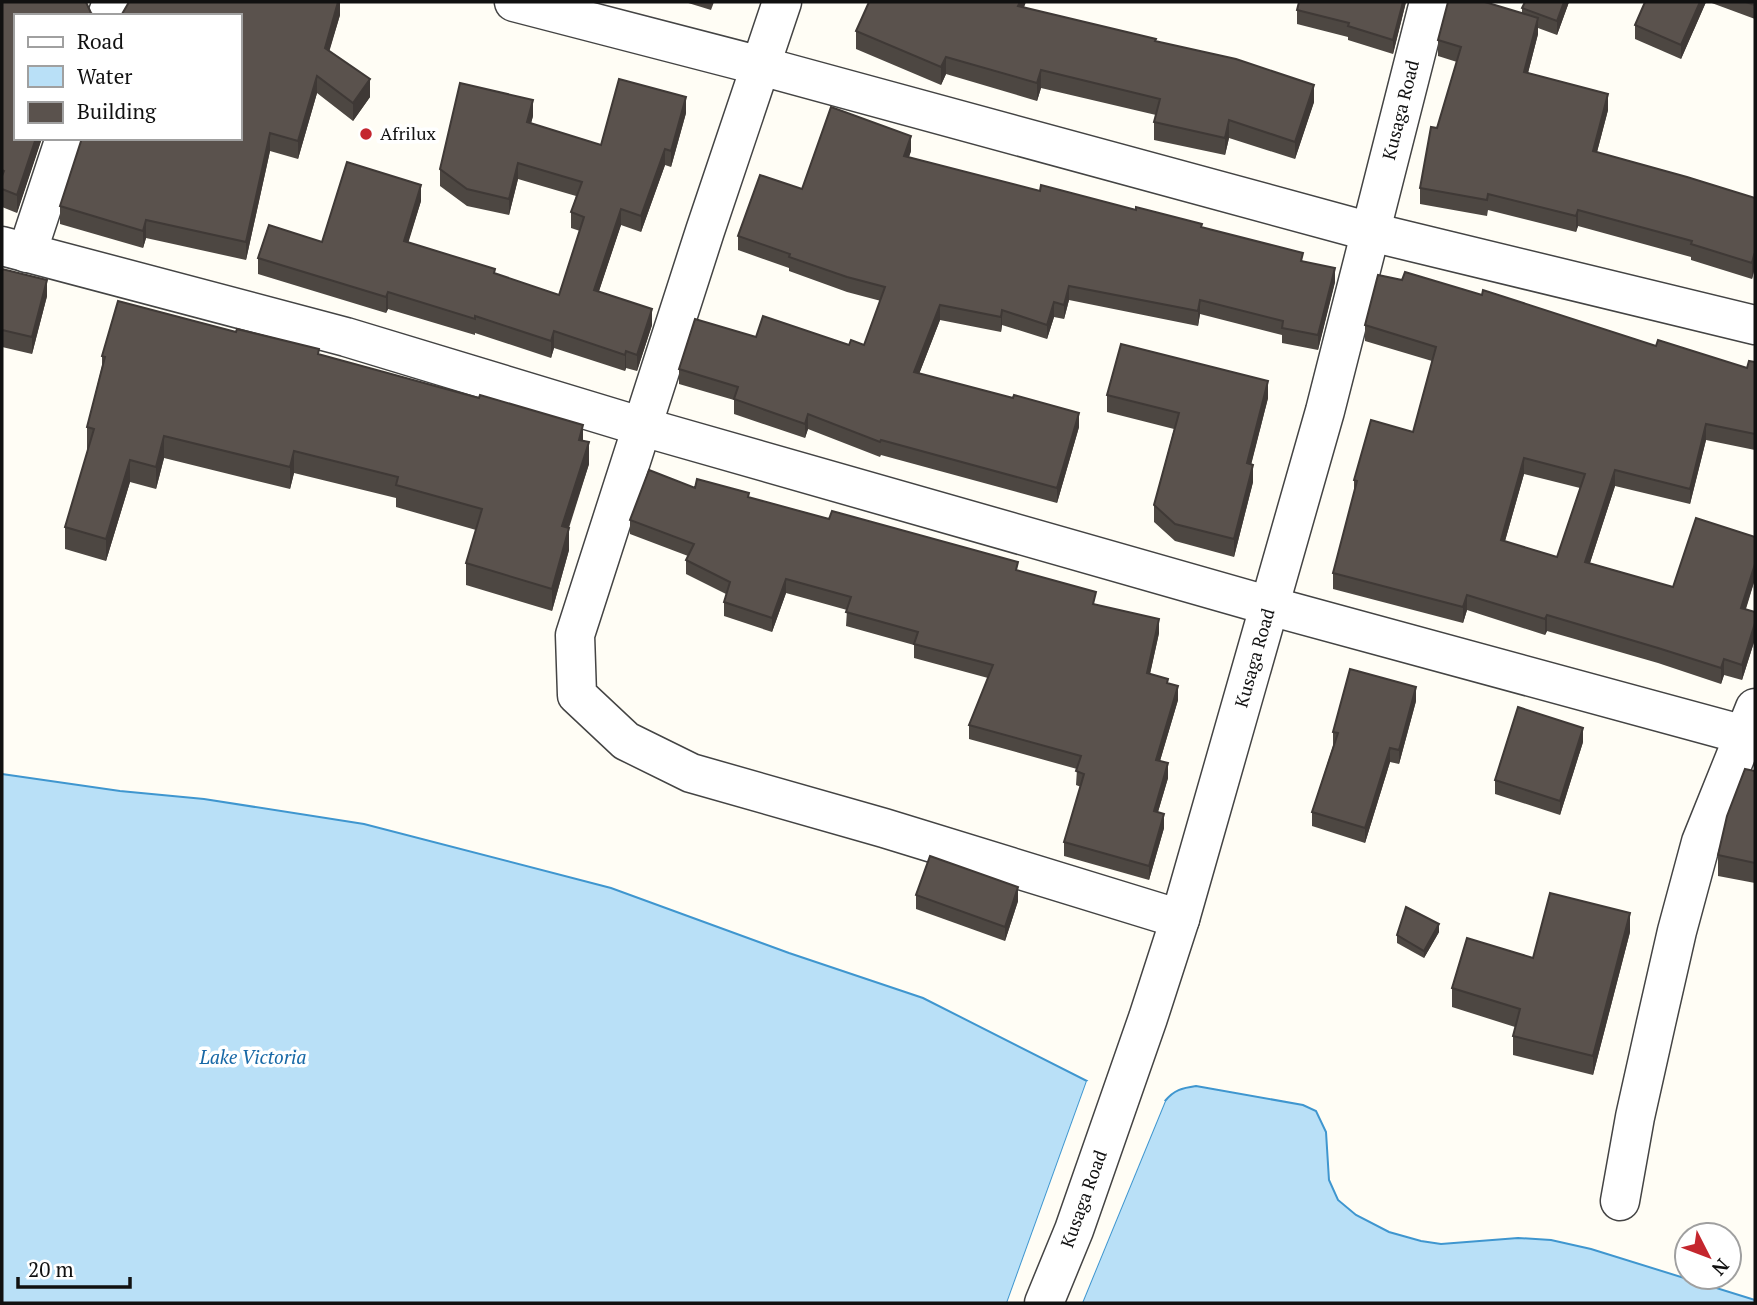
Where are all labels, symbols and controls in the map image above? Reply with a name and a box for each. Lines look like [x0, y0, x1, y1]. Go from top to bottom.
legend [14, 14, 242, 140]
text: Road [77, 27, 124, 55]
street label: Kusaga Road [1376, 57, 1424, 162]
text: Water [77, 62, 132, 90]
text: Building [77, 97, 157, 125]
place label: Afrilux [380, 121, 437, 145]
marker: Afrilux [358, 126, 374, 142]
street label: Kusaga Road [1228, 605, 1280, 710]
water label: Lake Victoria [198, 1044, 307, 1069]
street label: Kusaga Road [1054, 1147, 1112, 1251]
north arrow [1673, 1221, 1743, 1291]
scale bar [18, 1246, 130, 1290]
text: N [1706, 1254, 1735, 1282]
text: 20 m [28, 1255, 74, 1283]

